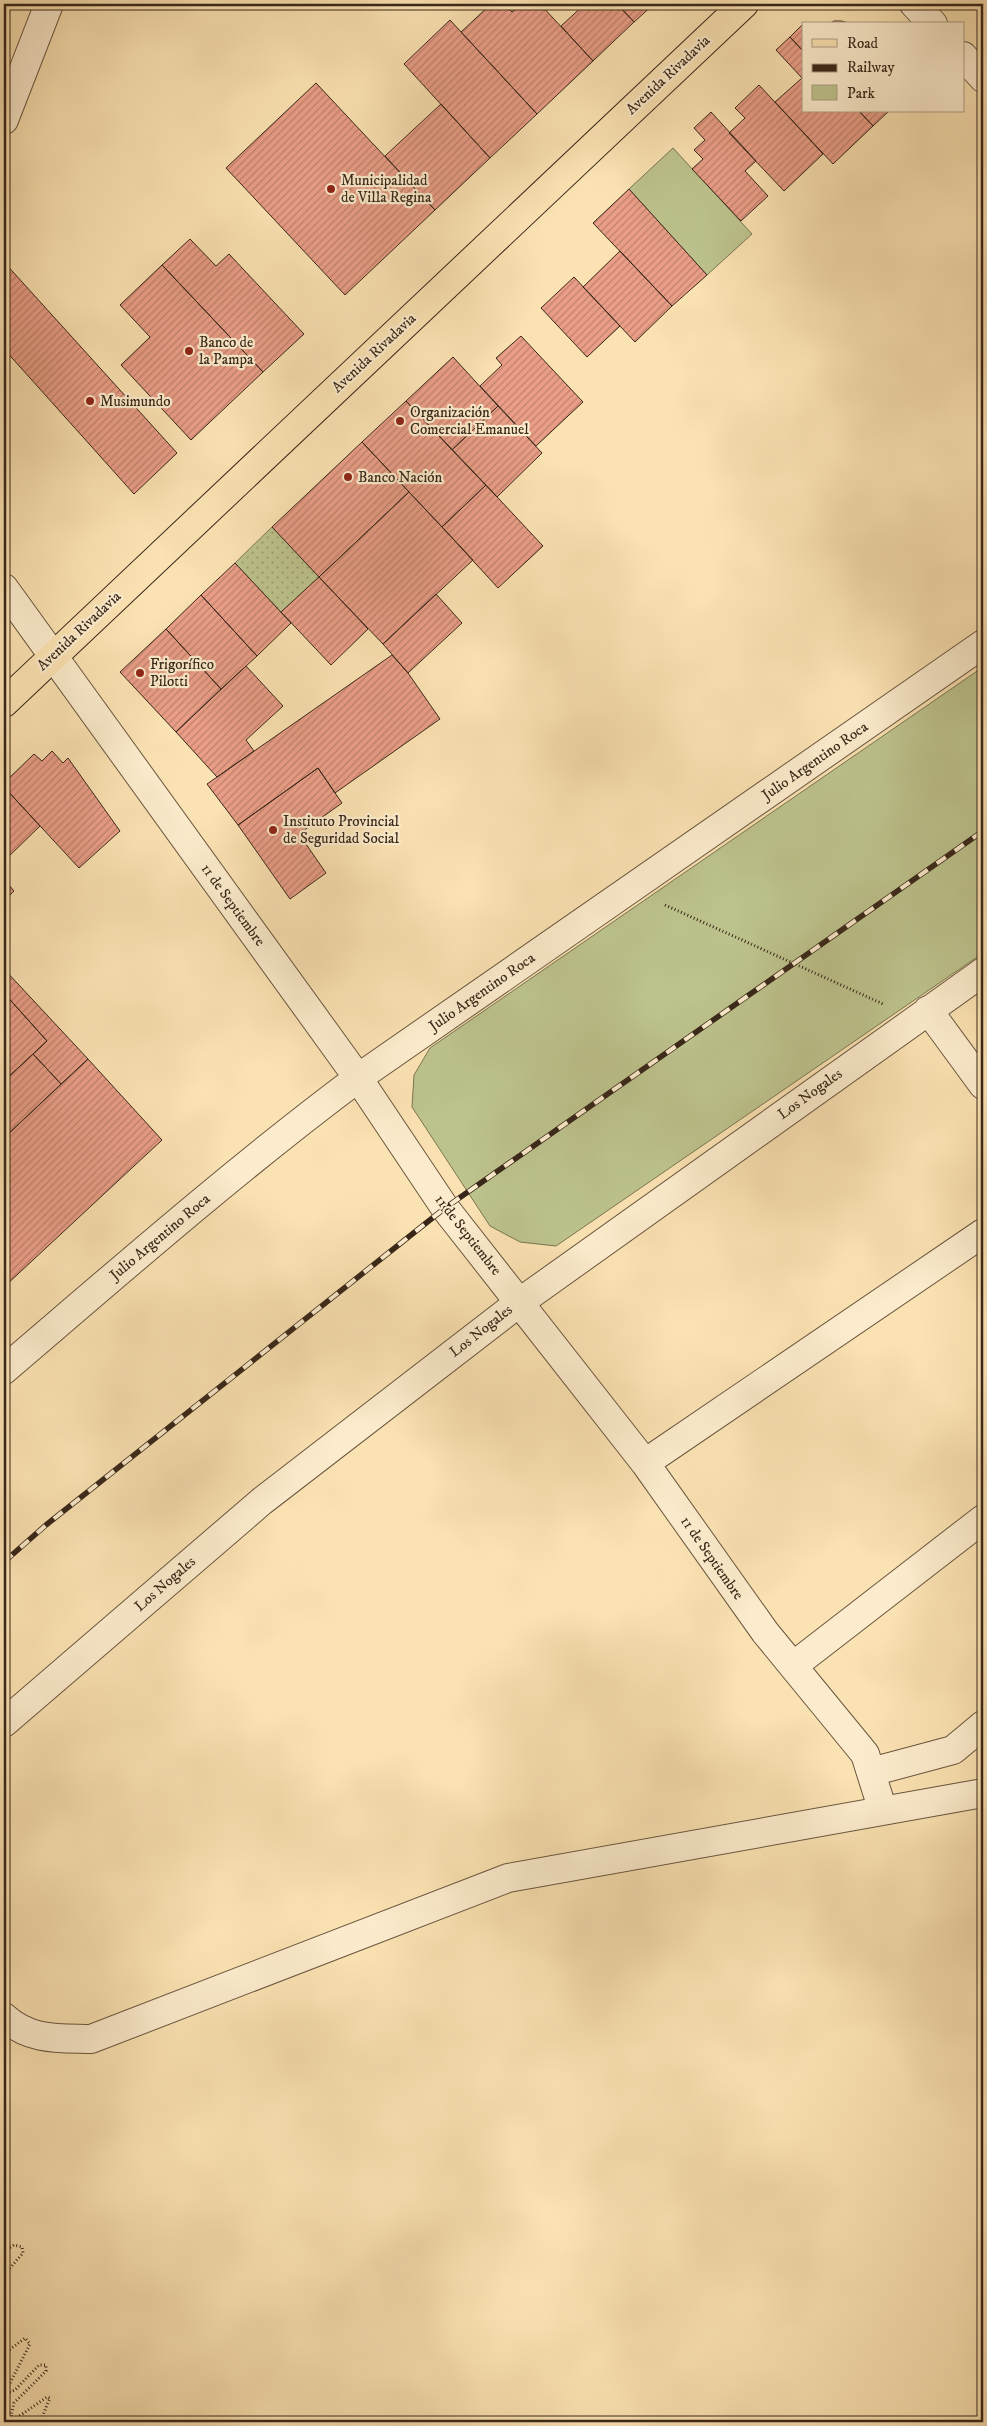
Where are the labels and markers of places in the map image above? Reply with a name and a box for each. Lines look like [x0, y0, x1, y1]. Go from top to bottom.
place label: Municipalidad de Villa Regina [341, 171, 432, 207]
marker: Municipalidad de Villa Regina [325, 183, 337, 195]
place label: Banco de la Pampa [199, 333, 254, 369]
marker: Banco de la Pampa [183, 345, 195, 357]
place label: Musimundo [100, 392, 171, 411]
marker: Musimundo [84, 395, 96, 407]
place label: Organización Comercial Emanuel [410, 403, 529, 439]
marker: Organización Comercial Emanuel [394, 415, 406, 427]
place label: Banco Nación [358, 468, 443, 487]
marker: Banco Nación [342, 471, 354, 483]
place label: Frigorífico Pilotti [150, 655, 214, 691]
marker: Frigorífico Pilotti [134, 667, 146, 679]
place label: Instituto Provincial de Seguridad Social [283, 812, 400, 848]
marker: Instituto Provincial de Seguridad Social [267, 824, 279, 836]

